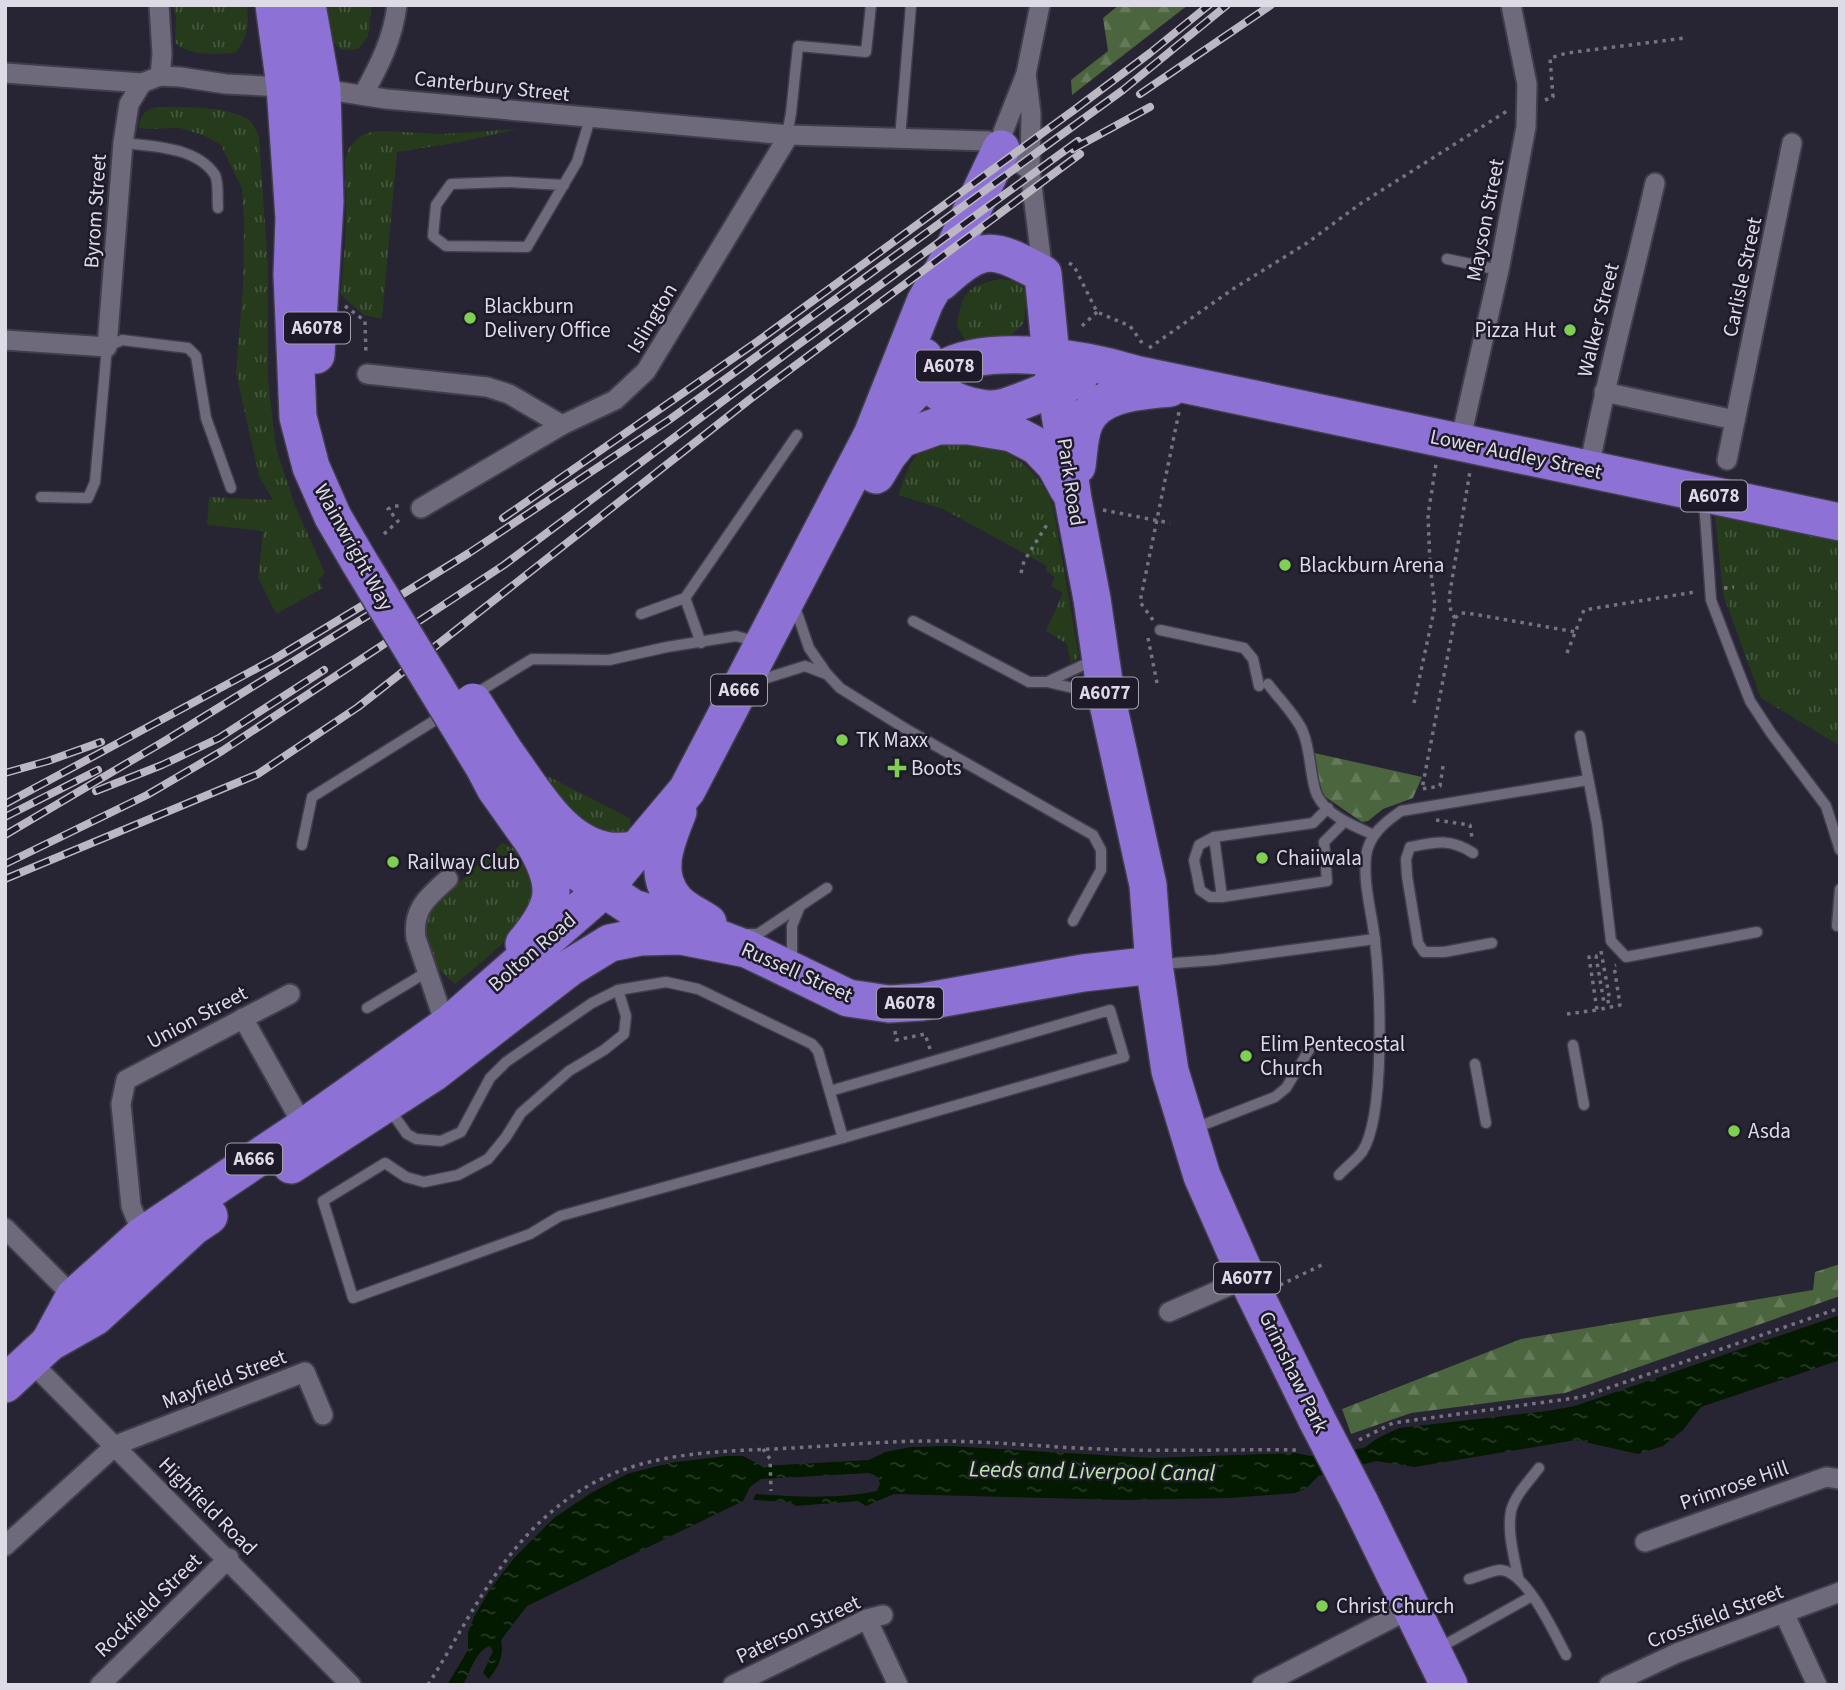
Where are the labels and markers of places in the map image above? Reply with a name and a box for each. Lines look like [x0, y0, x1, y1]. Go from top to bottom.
place label: Blackburn Delivery Office [484, 291, 611, 345]
marker: Blackburn Delivery Office [462, 310, 478, 326]
place label: Pizza Hut [1475, 315, 1556, 345]
marker: Pizza Hut [1562, 322, 1578, 338]
place label: Blackburn Arena [1299, 550, 1444, 580]
marker: Blackburn Arena [1277, 557, 1293, 573]
place label: TK Maxx [856, 725, 929, 755]
marker: TK Maxx [834, 732, 850, 748]
place label: Boots [911, 753, 962, 783]
marker: Boots [889, 760, 905, 776]
place label: Chaiiwala [1276, 843, 1362, 873]
place label: Railway Club [407, 847, 520, 877]
marker: Chaiiwala [1254, 850, 1270, 866]
marker: Railway Club [385, 854, 401, 870]
place label: Elim Pentecostal Church [1260, 1029, 1405, 1083]
marker: Elim Pentecostal Church [1238, 1048, 1254, 1064]
place label: Asda [1748, 1116, 1791, 1146]
marker: Asda [1726, 1123, 1742, 1139]
place label: Christ Church [1336, 1591, 1454, 1621]
marker: Christ Church [1314, 1598, 1330, 1614]

